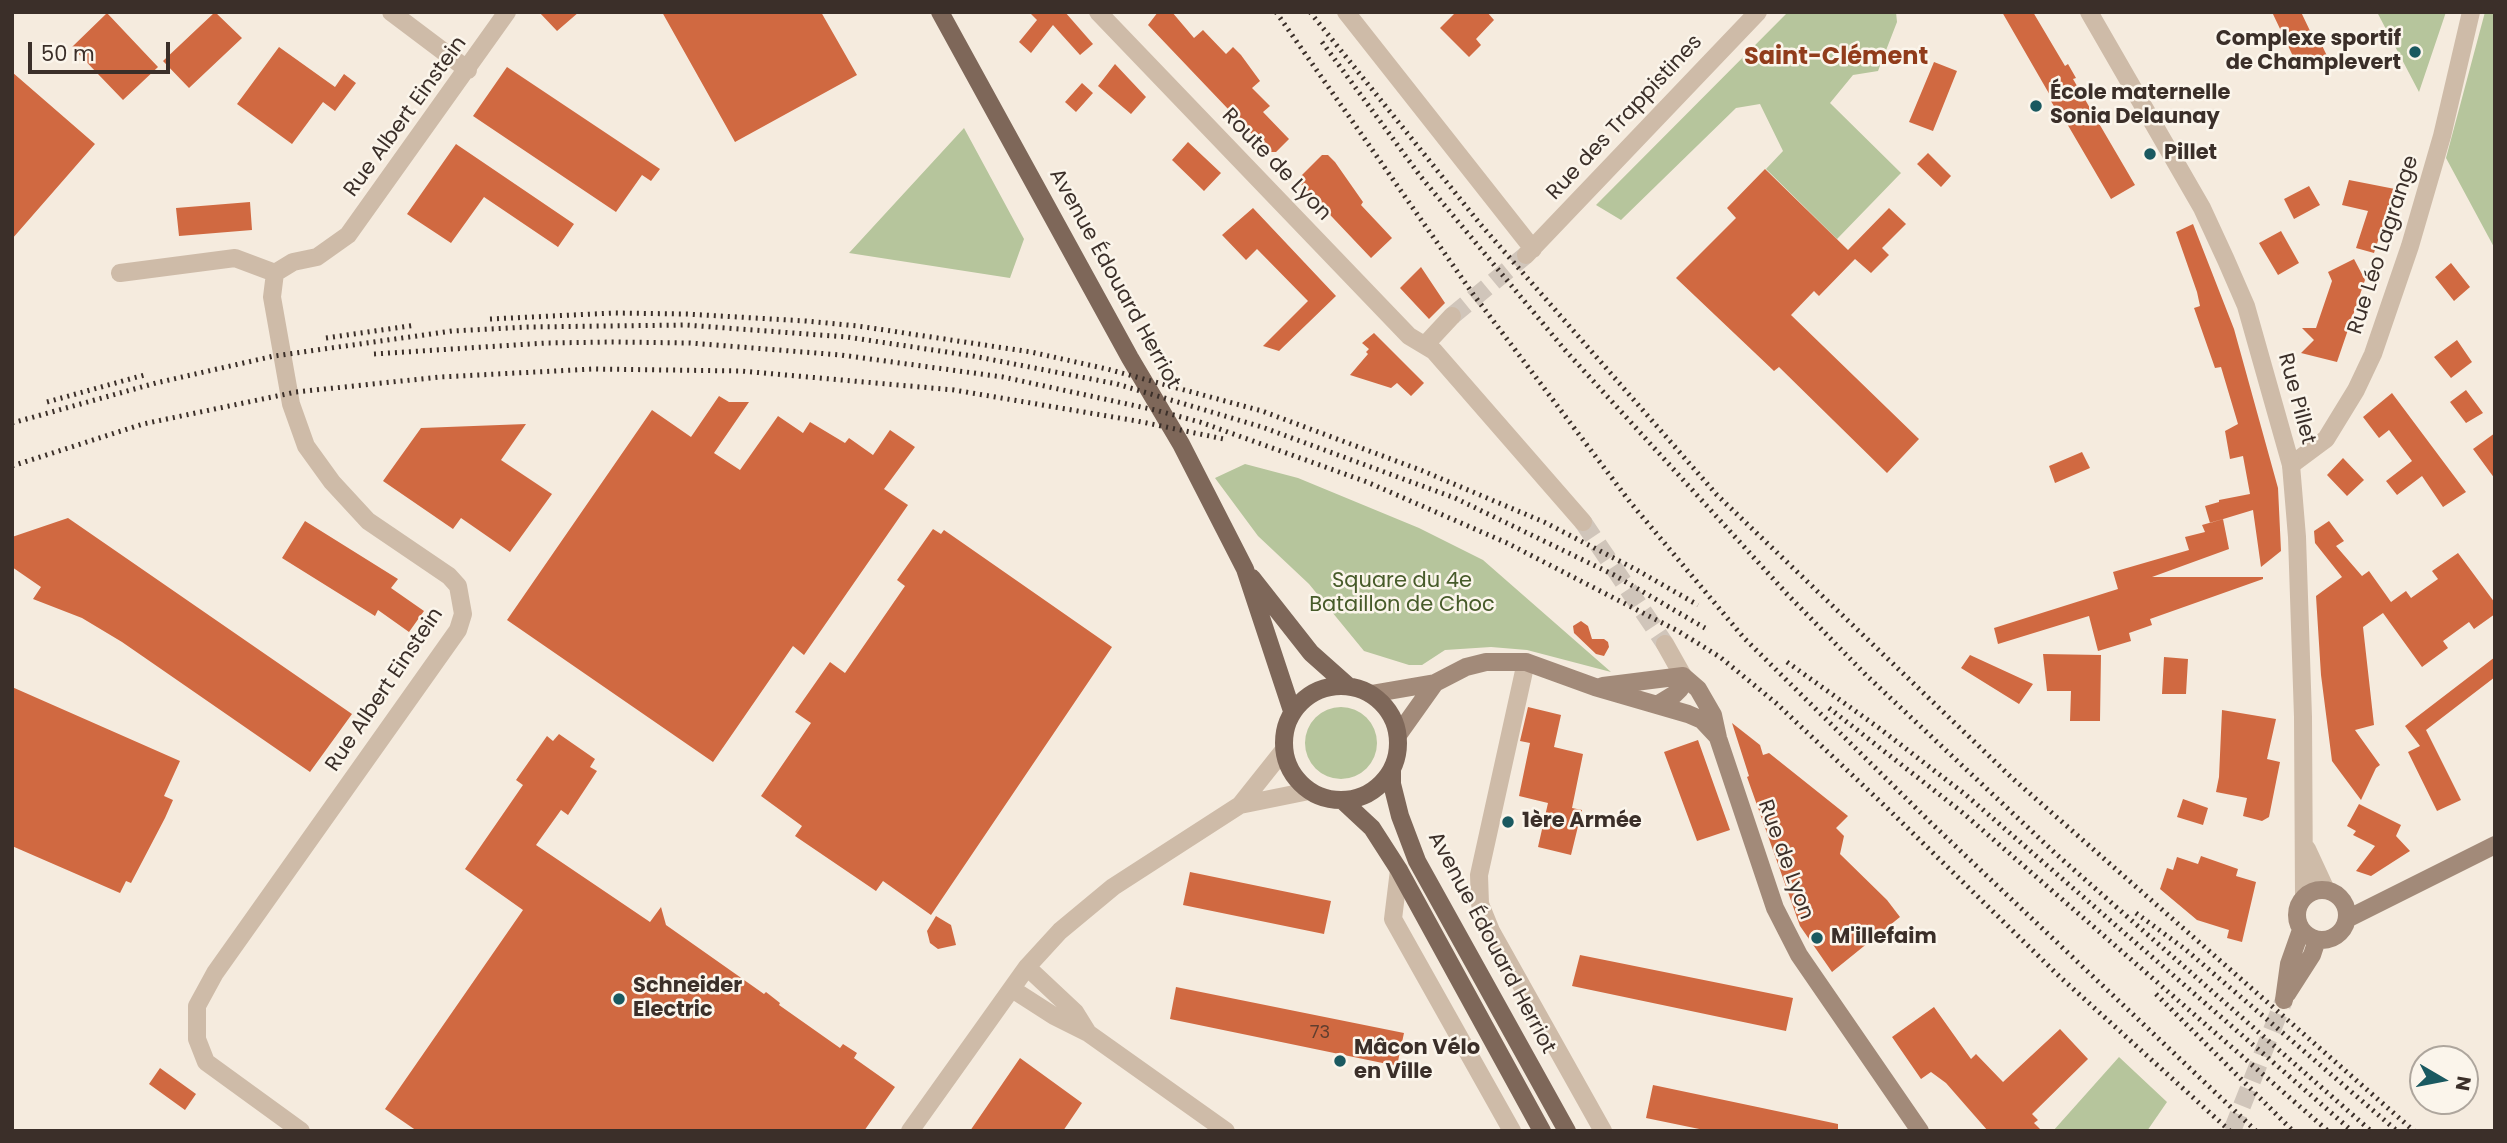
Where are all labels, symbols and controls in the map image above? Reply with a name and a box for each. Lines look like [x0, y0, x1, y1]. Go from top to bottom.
place label: Complexe sportif de Champlevert [2216, 27, 2401, 77]
scale bar [32, 28, 173, 72]
street label: Rue des Trappistines [1542, 30, 1708, 206]
street label: Rue Albert Einstein [339, 32, 473, 202]
text: 50 m [41, 39, 95, 68]
district label: Saint-Clément [1744, 44, 1928, 72]
marker: Complexe sportif de Champlevert [2407, 44, 2423, 60]
place label: École maternelle Sonia Delaunay [2050, 81, 2230, 131]
marker: École maternelle Sonia Delaunay [2028, 98, 2044, 114]
street label: Route de Lyon [1216, 104, 1336, 226]
place label: Pillet [2164, 141, 2217, 167]
marker: Pillet [2142, 146, 2158, 162]
street label: Rue Léo Lagrange [2343, 153, 2425, 337]
street label: Avenue Édouard Herriot [1043, 165, 1185, 393]
street label: Rue Pillet [2272, 351, 2320, 447]
park label: Square du 4e Bataillon de Choc [1309, 569, 1495, 619]
street label: Rue Albert Einstein [321, 603, 449, 777]
street label: Rue de Lyon [1752, 797, 1818, 923]
place label: 1ère Armée [1522, 809, 1642, 835]
marker: 1ère Armée [1500, 814, 1516, 830]
street label: Avenue Édouard Herriot [1422, 828, 1560, 1058]
place label: M'illefaim [1831, 925, 1937, 951]
marker: M'illefaim [1809, 930, 1825, 946]
place label: Schneider Electric [633, 974, 742, 1024]
marker: Schneider Electric [611, 991, 627, 1007]
house number: 73 [1310, 1022, 1330, 1044]
place label: Mâcon Vélo en Ville [1354, 1036, 1480, 1086]
north arrow [2409, 1045, 2479, 1115]
marker: Mâcon Vélo en Ville [1332, 1053, 1348, 1069]
text: N [2449, 1074, 2478, 1093]

